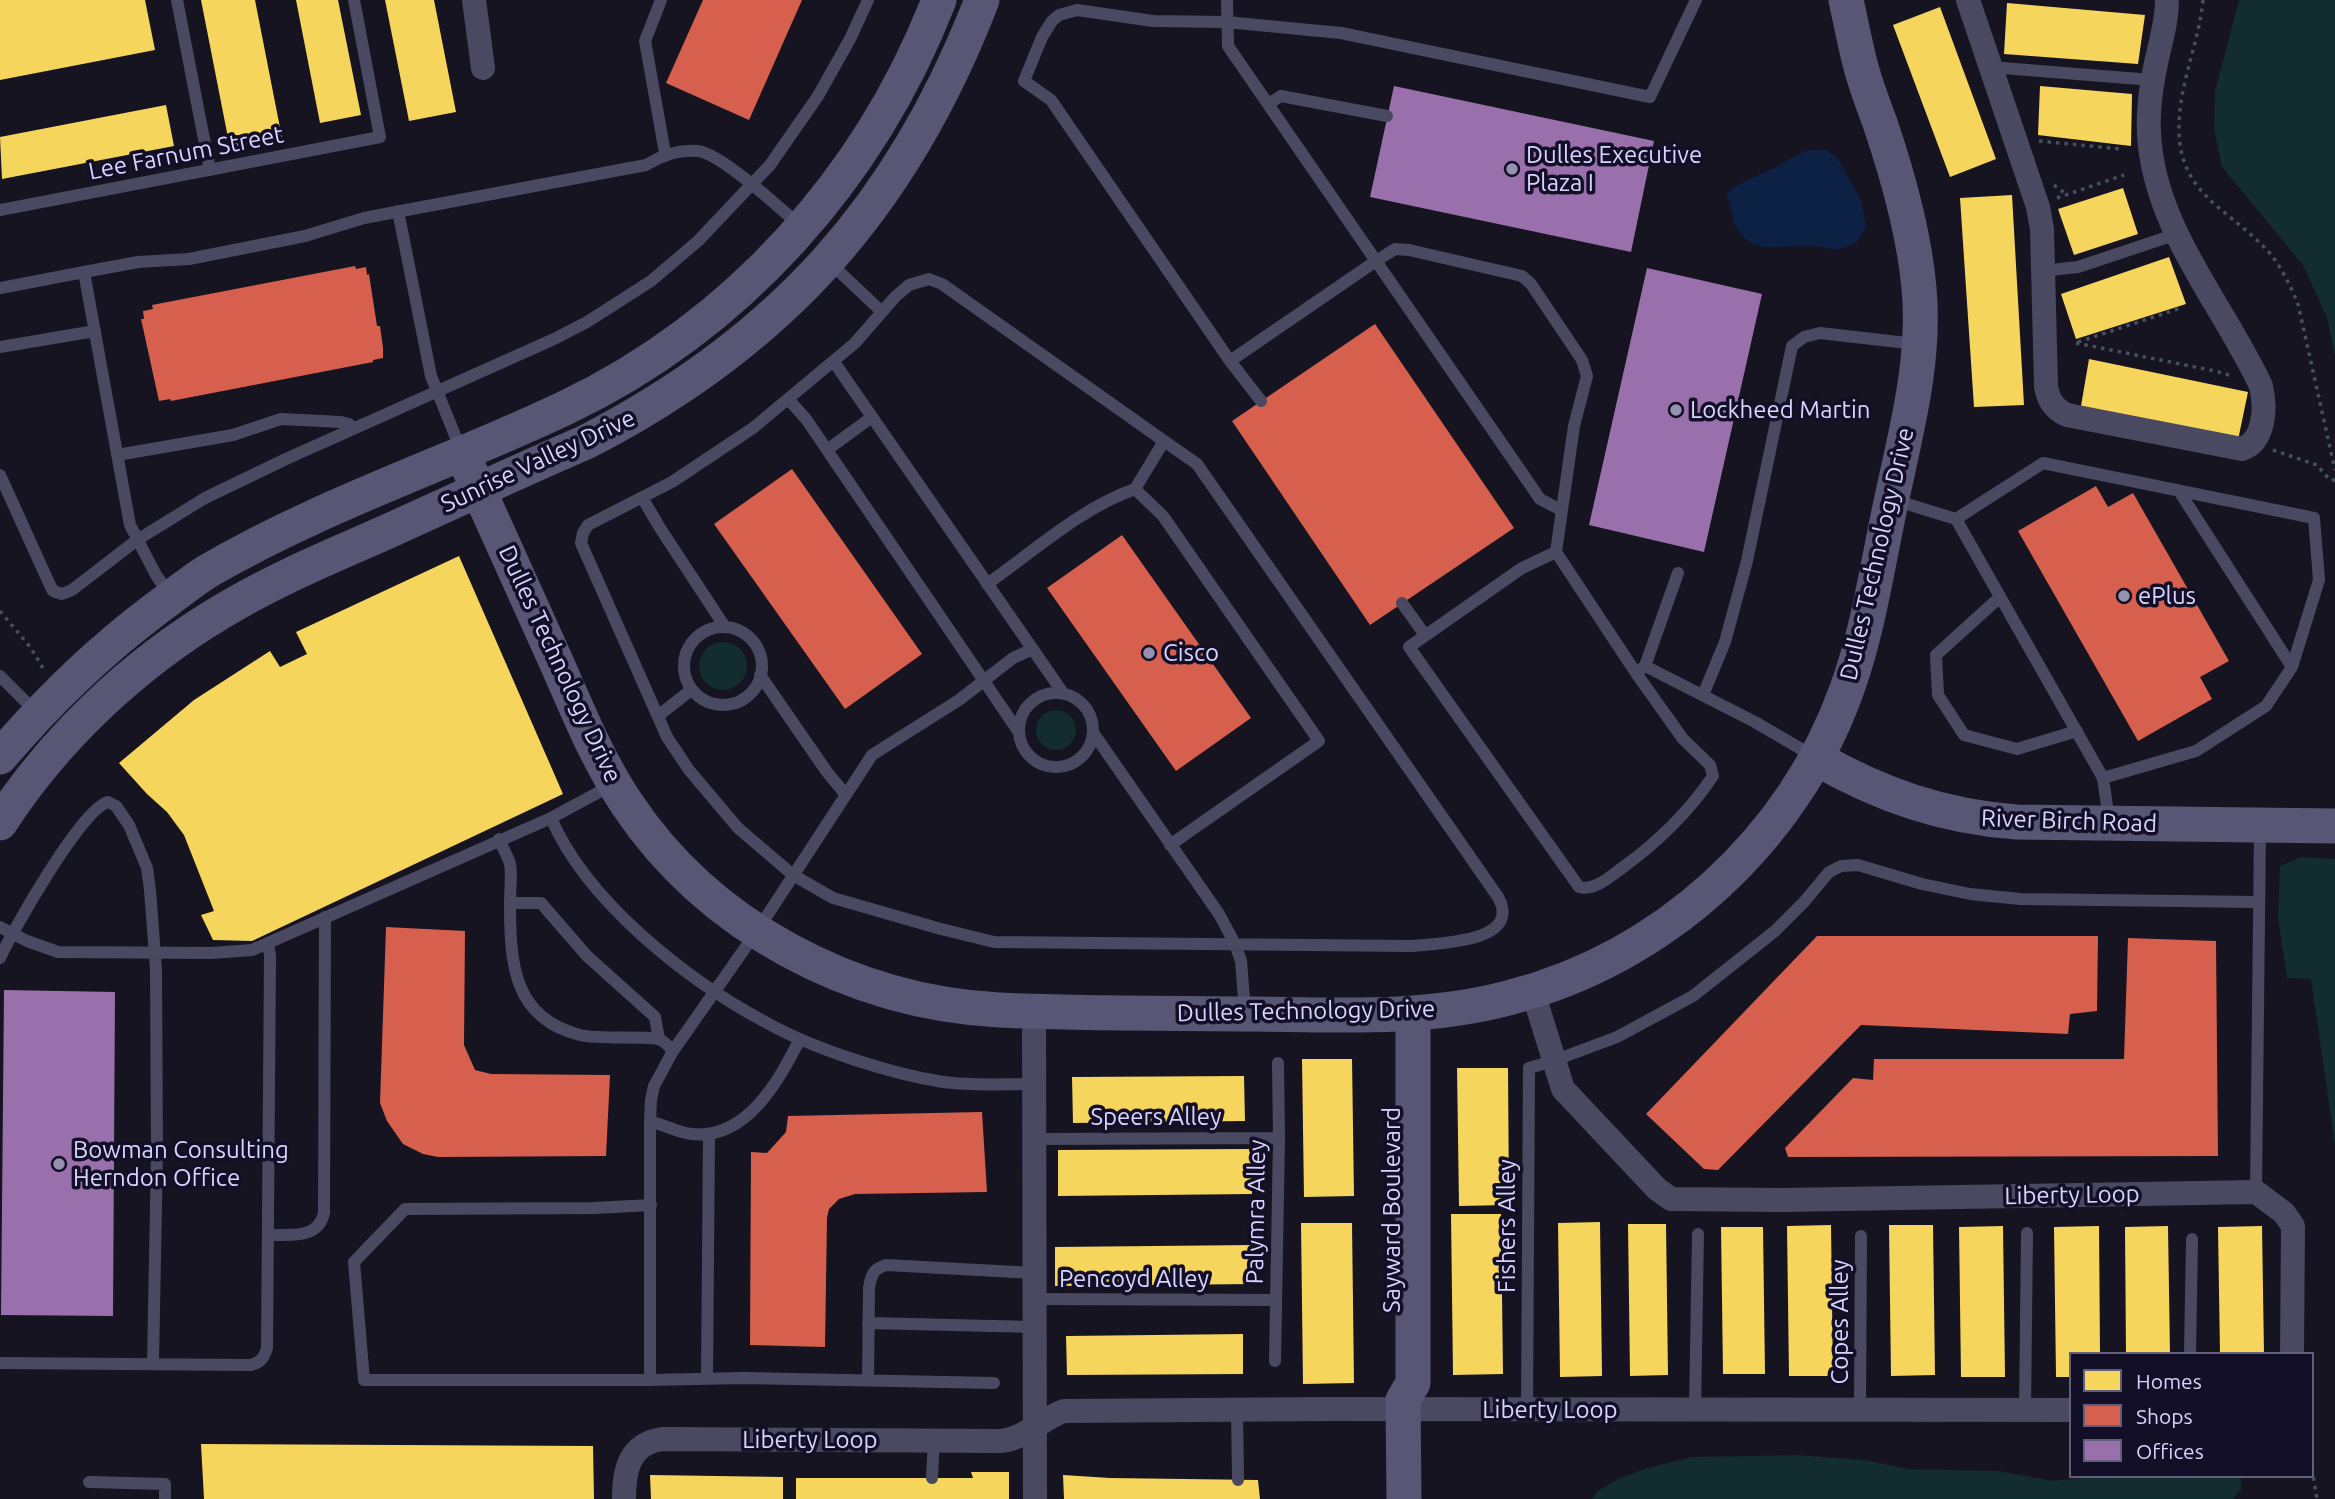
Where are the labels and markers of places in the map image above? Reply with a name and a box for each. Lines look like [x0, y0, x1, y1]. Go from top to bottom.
place label: Dulles Executive Plaza I [1526, 141, 1702, 197]
marker: Dulles Executive Plaza I [1504, 161, 1520, 177]
place label: Lockheed Martin [1690, 396, 1871, 424]
marker: Lockheed Martin [1668, 402, 1684, 418]
place label: ePlus [2138, 582, 2196, 610]
marker: ePlus [2116, 588, 2132, 604]
place label: Cisco [1163, 639, 1219, 667]
marker: Cisco [1141, 645, 1157, 661]
place label: Bowman Consulting Herndon Office [73, 1136, 289, 1192]
marker: Bowman Consulting Herndon Office [51, 1156, 67, 1172]

